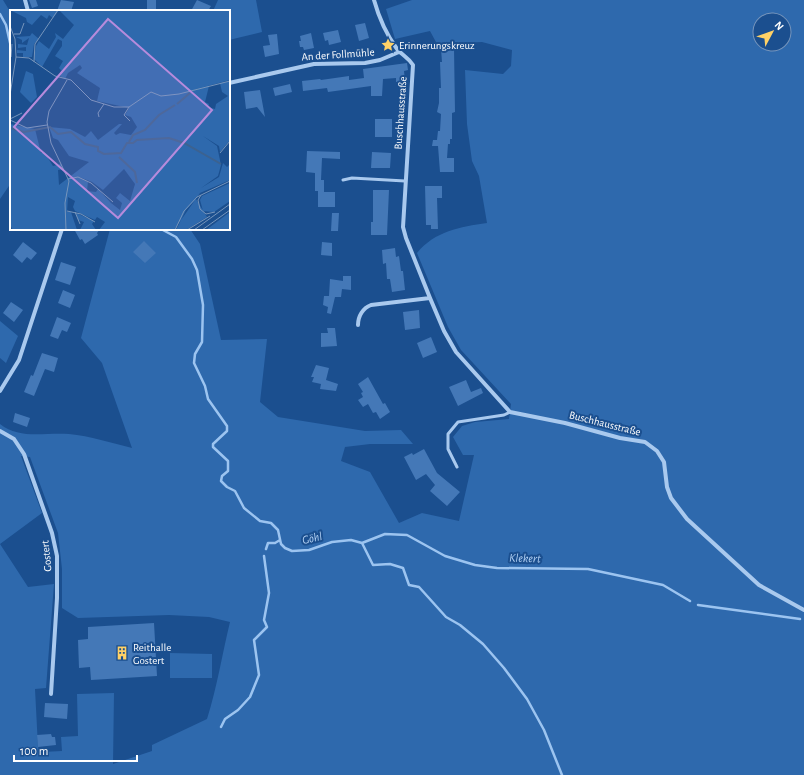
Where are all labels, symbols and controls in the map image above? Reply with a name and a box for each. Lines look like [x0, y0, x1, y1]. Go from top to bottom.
inset map [10, 10, 230, 230]
north arrow [752, 12, 792, 52]
text: N [773, 19, 786, 32]
place icon: Erinnerungskreuz [380, 37, 396, 53]
place label: Erinnerungskreuz [399, 40, 475, 51]
street label: An der Follmühle [301, 46, 375, 63]
street label: Buschhausstraße [392, 76, 409, 150]
street label: Buschhausstraße [568, 409, 642, 438]
water label: Göhl [301, 530, 323, 546]
street label: Gostert [39, 539, 54, 572]
water label: Klekert [509, 551, 541, 565]
place label: Reithalle Gostert [133, 642, 171, 666]
building icon: Reithalle Gostert [114, 645, 130, 661]
scale bar [14, 737, 137, 763]
text: 100 m [20, 745, 48, 757]

